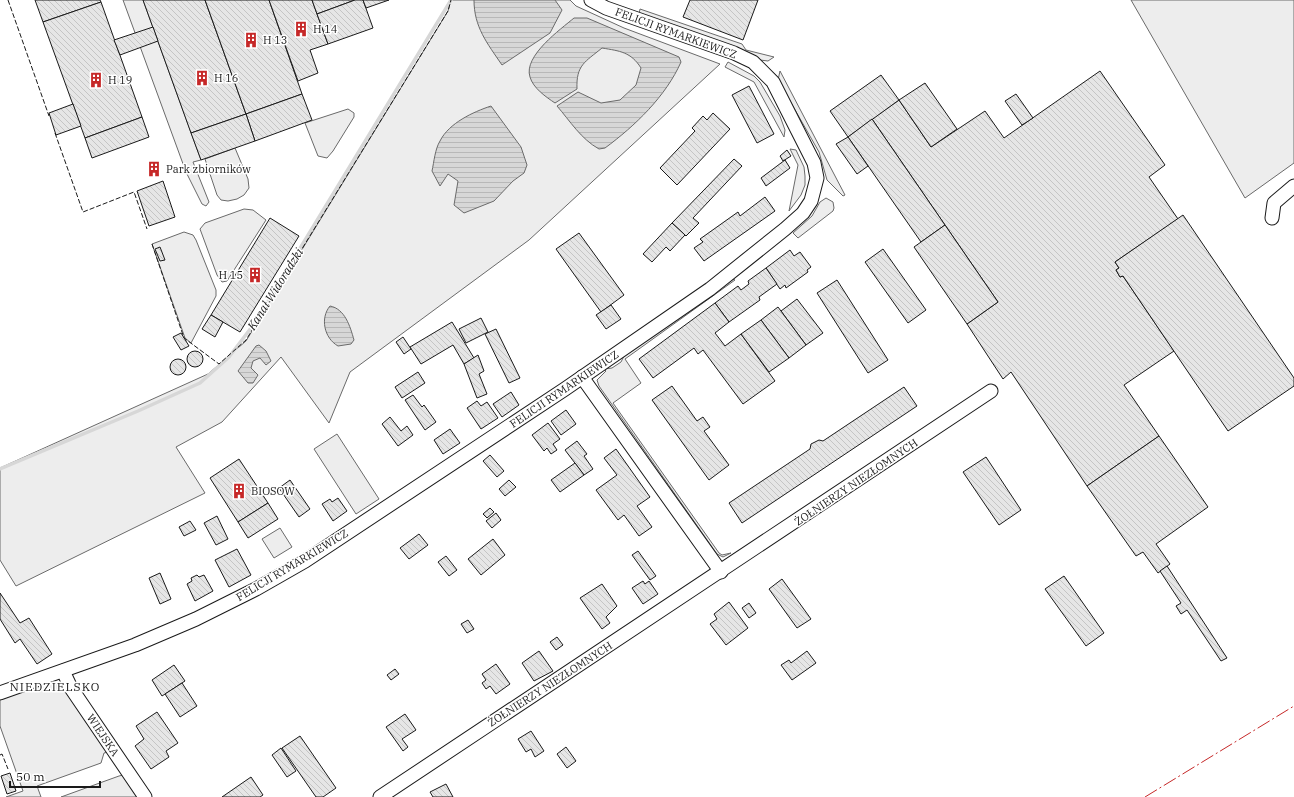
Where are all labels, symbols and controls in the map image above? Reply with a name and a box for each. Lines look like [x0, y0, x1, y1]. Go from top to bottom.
street label: FELICJI RYMARKIEWICZ [613, 4, 739, 62]
building icon: H 14 [292, 20, 310, 38]
place label: H 14 [313, 22, 338, 36]
building icon: H 13 [242, 31, 260, 49]
place label: H 13 [263, 33, 287, 47]
building icon: H 16 [193, 69, 211, 87]
building icon: H 19 [87, 71, 105, 89]
place label: H 16 [214, 71, 238, 85]
place label: H 19 [108, 73, 132, 87]
building icon: Park zbiorników [145, 160, 163, 178]
place label: Park zbiorników [166, 162, 251, 176]
water label: Kanał Widoradzki [243, 245, 306, 334]
building icon: H 15 [246, 266, 264, 284]
place label: H 15 [219, 268, 243, 282]
street label: FELICJI RYMARKIEWICZ [507, 347, 621, 431]
street label: ŻOŁNIERZY NIEZŁOMNYCH [792, 435, 921, 529]
building icon: BIOSOW [230, 482, 248, 500]
place label: BIOSOW [251, 484, 295, 498]
street label: FELICJI RYMARKIEWICZ [233, 526, 351, 604]
street label: ŻOŁNIERZY NIEZŁOMNYCH [485, 638, 615, 730]
district label: NIEDZIELSKO [10, 679, 100, 694]
street label: WIEJSKA [84, 711, 123, 759]
scale bar [10, 763, 100, 789]
text: 50 m [16, 769, 45, 784]

